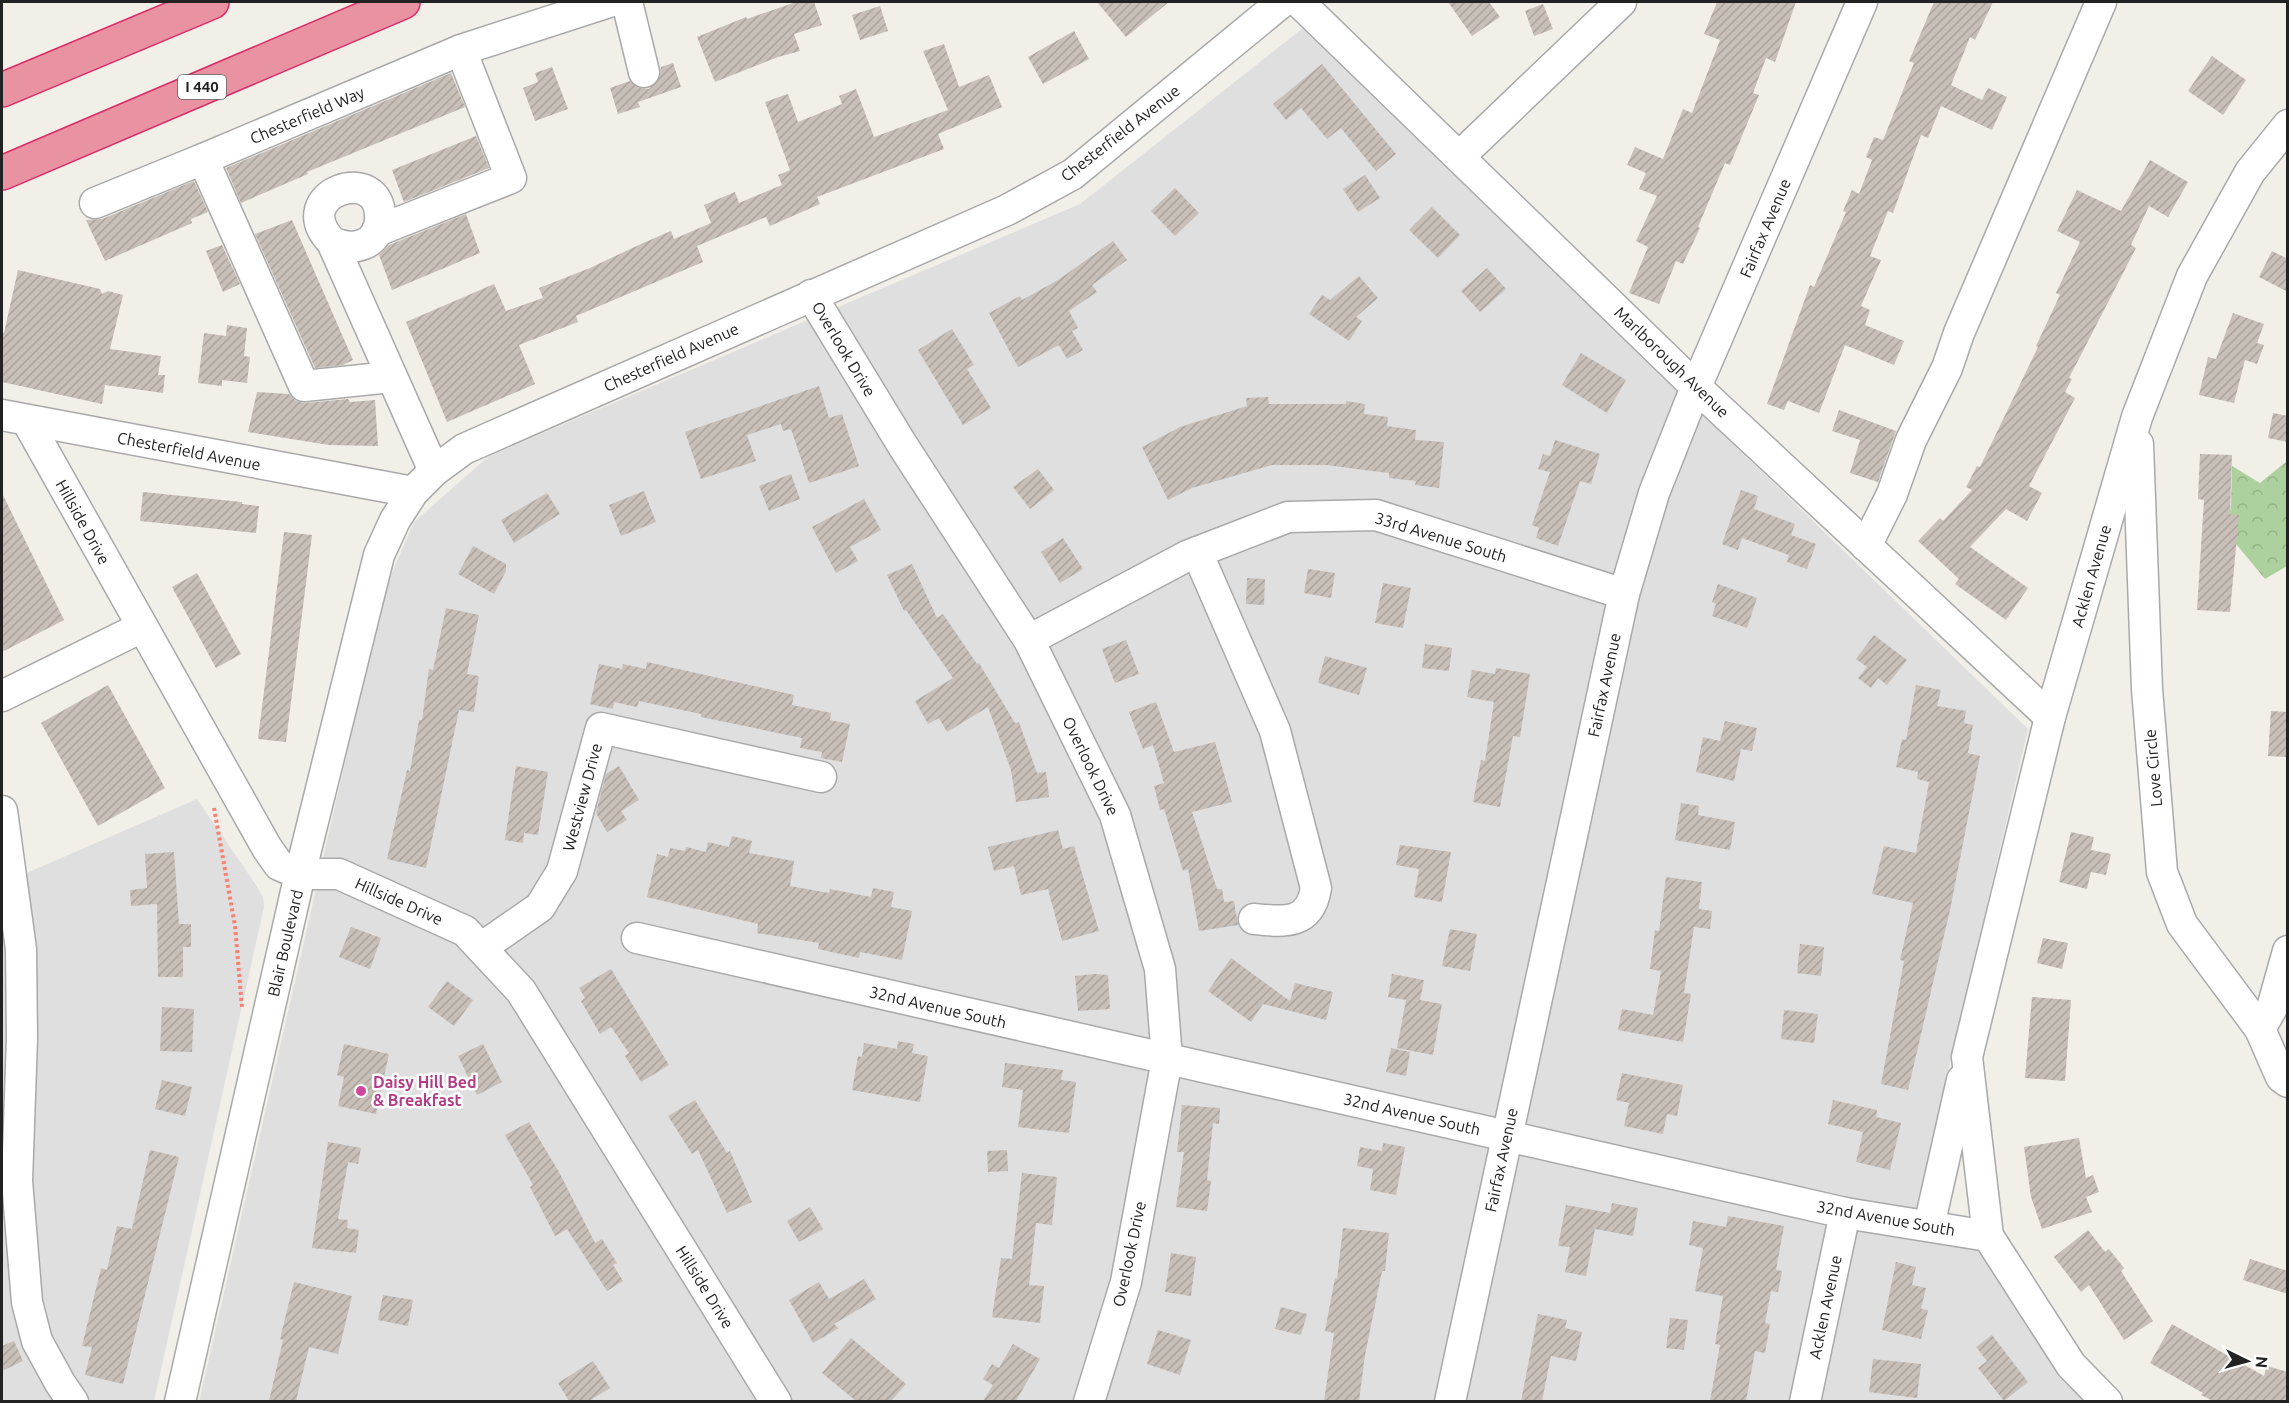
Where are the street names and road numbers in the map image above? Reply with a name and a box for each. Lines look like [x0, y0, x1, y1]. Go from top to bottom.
road number: I 440 [178, 75, 226, 99]
street label: Chesterfield Avenue [1057, 81, 1183, 185]
street label: Chesterfield Way [247, 83, 367, 147]
street label: Fairfax Avenue [1736, 176, 1794, 280]
street label: Overlook Drive [809, 298, 879, 400]
street label: Marlborough Avenue [1611, 303, 1733, 421]
street label: Chesterfield Avenue [601, 319, 741, 395]
street label: Chesterfield Avenue [116, 428, 262, 474]
street label: Hillside Drive [52, 477, 114, 567]
street label: 33rd Avenue South [1373, 508, 1509, 566]
street label: Acklen Avenue [2068, 523, 2114, 629]
street label: Fairfax Avenue [1584, 631, 1624, 739]
street label: Overlook Drive [1059, 714, 1123, 818]
street label: Love Circle [2141, 728, 2165, 808]
street label: Westview Drive [559, 741, 605, 853]
street label: Hillside Drive [352, 874, 446, 928]
street label: Blair Boulevard [264, 888, 306, 998]
street label: 32nd Avenue South [868, 982, 1008, 1032]
street label: 32nd Avenue South [1342, 1089, 1482, 1139]
street label: Fairfax Avenue [1481, 1106, 1521, 1214]
street label: 32nd Avenue South [1815, 1197, 1957, 1239]
street label: Overlook Drive [1109, 1200, 1149, 1308]
street label: Hillside Drive [672, 1242, 738, 1332]
street label: Acklen Avenue [1805, 1253, 1845, 1361]

